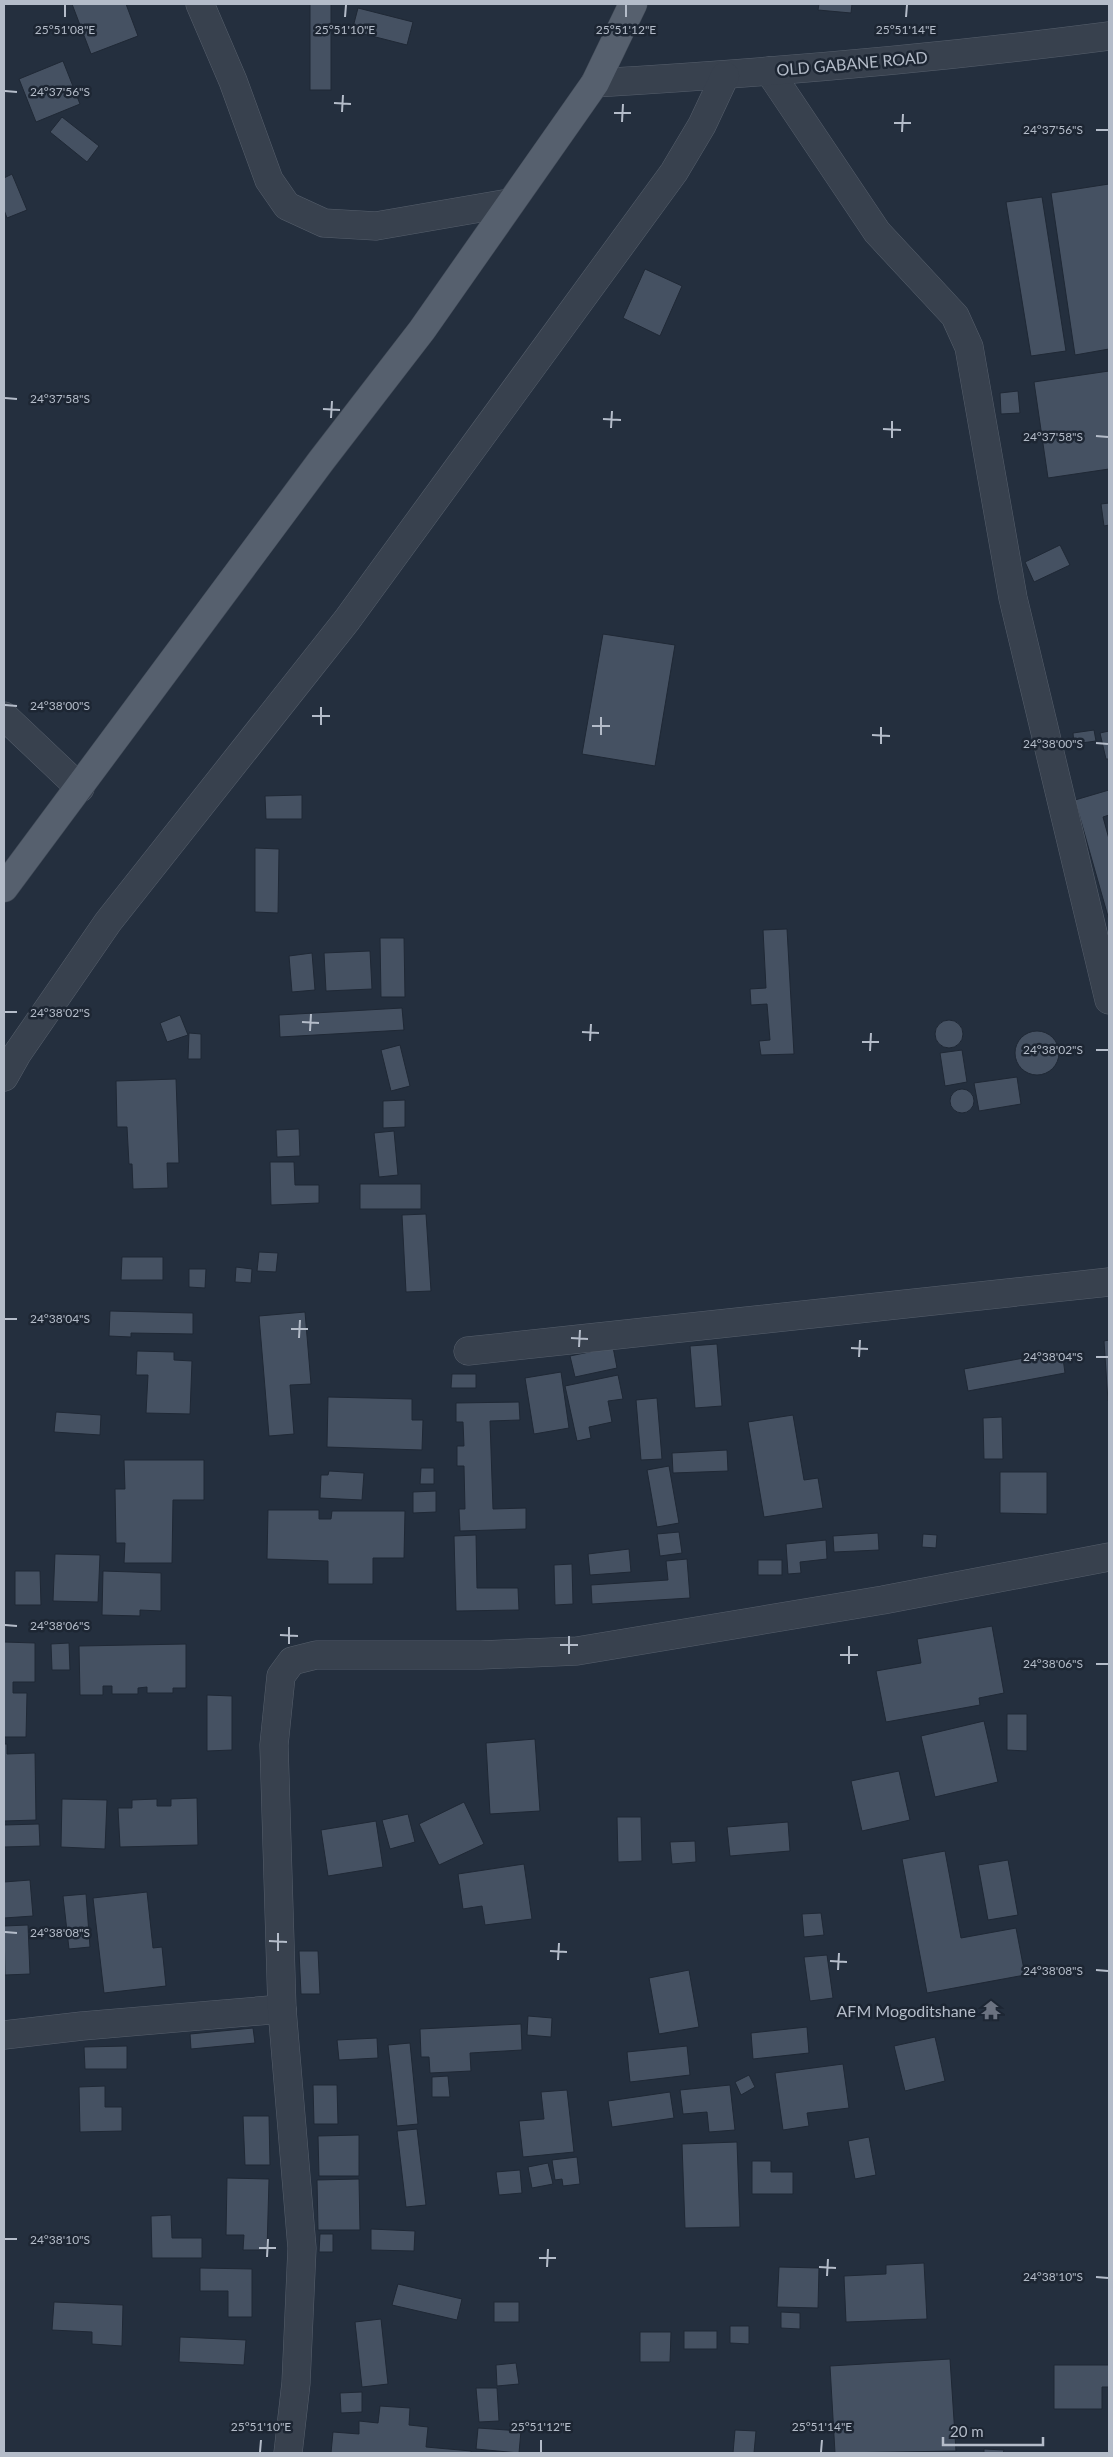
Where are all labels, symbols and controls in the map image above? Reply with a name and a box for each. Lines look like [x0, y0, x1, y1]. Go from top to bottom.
text: 25°51'08"E [35, 22, 95, 37]
text: 25°51'10"E [315, 22, 375, 37]
text: 25°51'12"E [596, 22, 656, 37]
text: 25°51'14"E [876, 22, 936, 37]
street label: OLD GABANE ROAD [776, 47, 928, 79]
text: 24°37'56"S [30, 84, 90, 99]
text: 24°37'56"S [1023, 122, 1083, 137]
text: 24°37'58"S [30, 391, 90, 406]
text: 24°37'58"S [1023, 429, 1083, 444]
text: 24°38'00"S [30, 698, 90, 713]
text: 24°38'00"S [1023, 736, 1083, 751]
text: 24°38'02"S [30, 1005, 90, 1020]
text: 24°38'02"S [1023, 1042, 1083, 1057]
text: 24°38'04"S [30, 1311, 90, 1326]
text: 24°38'04"S [1023, 1349, 1083, 1364]
text: 24°38'06"S [30, 1618, 90, 1633]
text: 24°38'06"S [1023, 1656, 1083, 1671]
text: 24°38'08"S [30, 1925, 90, 1940]
text: 24°38'08"S [1023, 1963, 1083, 1978]
temple icon: AFM Mogoditshane [980, 1999, 1002, 2021]
place label: AFM Mogoditshane [837, 2001, 976, 2020]
text: 24°38'10"S [30, 2232, 90, 2247]
text: 24°38'10"S [1023, 2269, 1083, 2284]
scale bar [943, 2414, 1043, 2446]
text: 25°51'10"E [231, 2419, 291, 2434]
text: 25°51'12"E [511, 2419, 571, 2434]
text: 25°51'14"E [792, 2419, 852, 2434]
text: 20 m [950, 2422, 984, 2440]

